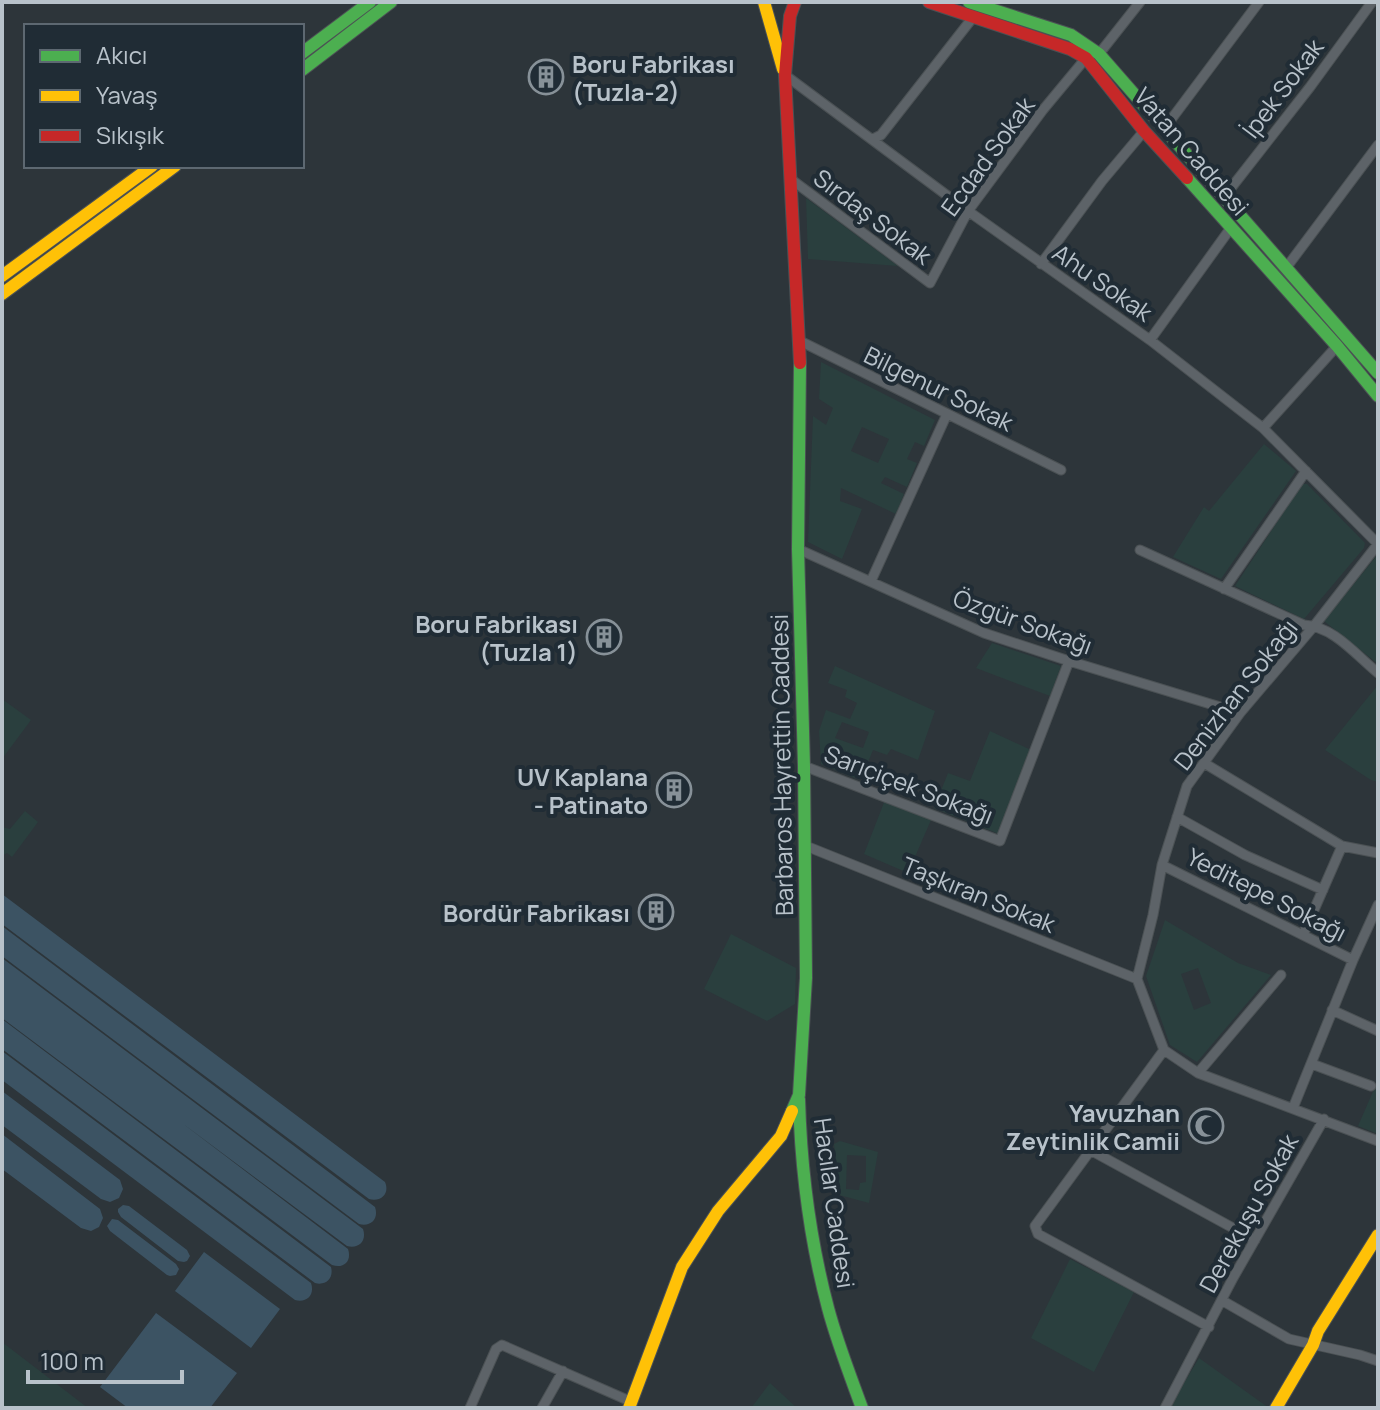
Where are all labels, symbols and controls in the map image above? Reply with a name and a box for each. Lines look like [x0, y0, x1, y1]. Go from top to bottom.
legend [24, 24, 304, 168]
street label: İpek Sokak [1234, 31, 1331, 145]
text: Akıcı [96, 38, 147, 71]
place label: Boru Fabrikası (Tuzla-2) [572, 47, 735, 108]
building icon: Boru Fabrikası (Tuzla-2) [527, 58, 565, 96]
text: Yavaş [96, 78, 158, 111]
street label: Vatan Caddesi [1127, 80, 1257, 222]
street label: Ecdad Sokak [933, 89, 1042, 222]
text: Sıkışık [96, 118, 165, 151]
street label: Sırdaş Sokak [807, 161, 940, 272]
street label: Ahu Sokak [1047, 236, 1160, 329]
street label: Bilgenur Sokak [859, 338, 1020, 439]
street label: Özgür Sokağı [949, 581, 1097, 661]
place label: Boru Fabrikası (Tuzla 1) [415, 607, 578, 668]
street label: Denizhan Sokağı [1166, 612, 1304, 776]
street label: Barbaros Hayrettin Caddesi [762, 614, 800, 916]
building icon: Boru Fabrikası (Tuzla 1) [585, 618, 623, 656]
street label: Sarıçiçek Sokağı [820, 737, 998, 831]
place label: UV Kaplana - Patinato [517, 760, 648, 821]
building icon: UV Kaplana - Patinato [655, 771, 693, 809]
street label: Yeditepe Sokağı [1181, 840, 1353, 948]
street label: Taşkıran Sokak [897, 848, 1062, 940]
building icon: Bordür Fabrikası [637, 893, 675, 931]
place label: Bordür Fabrikası [443, 896, 630, 929]
place label: Yavuzhan Zeytinlik Camii [1006, 1096, 1180, 1157]
mosque icon: Yavuzhan Zeytinlik Camii [1187, 1107, 1225, 1145]
street label: Hacılar Caddesi [807, 1116, 863, 1290]
street label: Derekuşu Sokak [1191, 1127, 1306, 1298]
scale bar [28, 1334, 182, 1384]
text: 100 m [40, 1344, 104, 1377]

